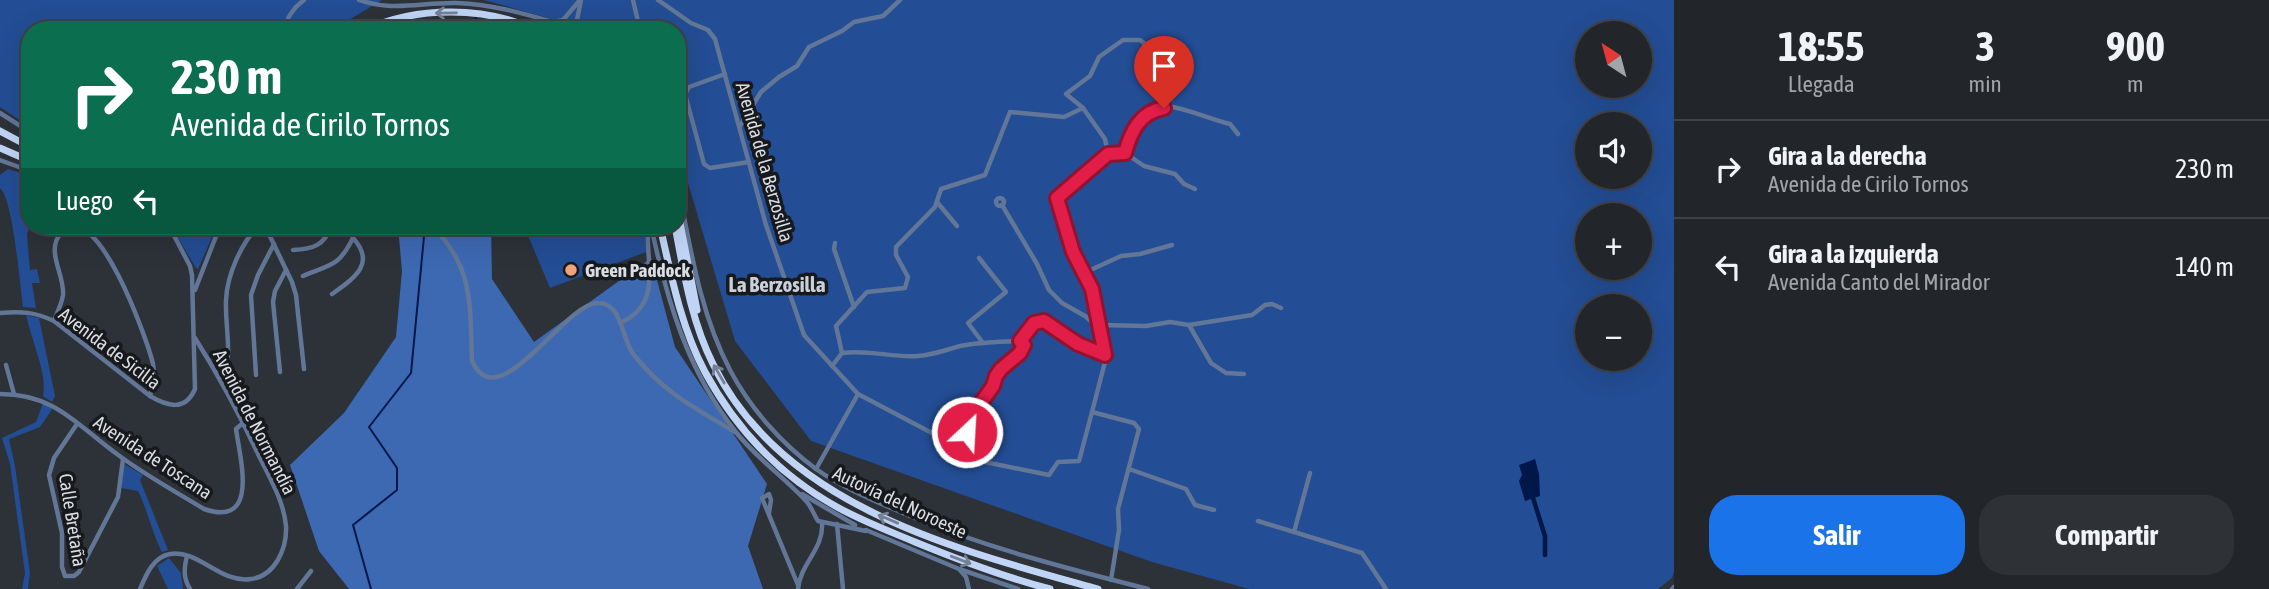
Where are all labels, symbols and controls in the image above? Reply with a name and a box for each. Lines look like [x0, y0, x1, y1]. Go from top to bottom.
one-way arrow [435, 6, 458, 20]
north arrow [1575, 21, 1652, 98]
map controls [1575, 21, 1652, 371]
text: 18:55 [1778, 22, 1865, 70]
text: 3 [1975, 22, 1995, 70]
text: 900 [2106, 22, 2165, 70]
pin [1134, 36, 1194, 108]
icon: arrive [1145, 47, 1183, 85]
text: 230 m [171, 48, 282, 104]
icon: right [56, 49, 147, 140]
text: Llegada [1788, 71, 1855, 97]
text: min [1969, 71, 2002, 97]
text: m [2127, 71, 2144, 97]
street label: Avenida de la Berzosilla [732, 80, 798, 244]
text: Avenida de Cirilo Tornos [171, 106, 450, 143]
button: sound [1575, 112, 1652, 189]
text: Gira a la derecha [1768, 141, 1927, 171]
icon: right [1709, 150, 1747, 188]
text: 230 m [2175, 154, 2234, 184]
text: Avenida de Cirilo Tornos [1768, 171, 1969, 197]
icon: left [127, 182, 165, 220]
text: Luego [56, 186, 113, 216]
button: + [1575, 203, 1652, 280]
text: Gira a la izquierda [1768, 239, 1939, 269]
icon: left [1709, 248, 1747, 286]
text: 140 m [2175, 252, 2234, 282]
place label: Green Paddock [585, 259, 690, 281]
marker: Green Paddock [563, 262, 579, 278]
text: Avenida Canto del Mirador [1768, 269, 1990, 295]
district label: La Berzosilla [729, 272, 826, 296]
button: − [1575, 294, 1652, 371]
street label: Avenida de Sicilia [55, 303, 165, 393]
street label: Avenida de Normandía [209, 346, 301, 498]
one-way arrow [711, 364, 725, 384]
position arrow [930, 395, 1004, 469]
street label: Avenida de Toscana [90, 411, 216, 503]
street label: Autovía del Noroeste [829, 461, 971, 543]
street label: Calle Bretaña [55, 472, 91, 568]
button: Salir [1709, 495, 1965, 575]
button: Compartir [1979, 495, 2234, 575]
one-way arrow [878, 512, 899, 525]
one-way arrow [950, 555, 972, 568]

